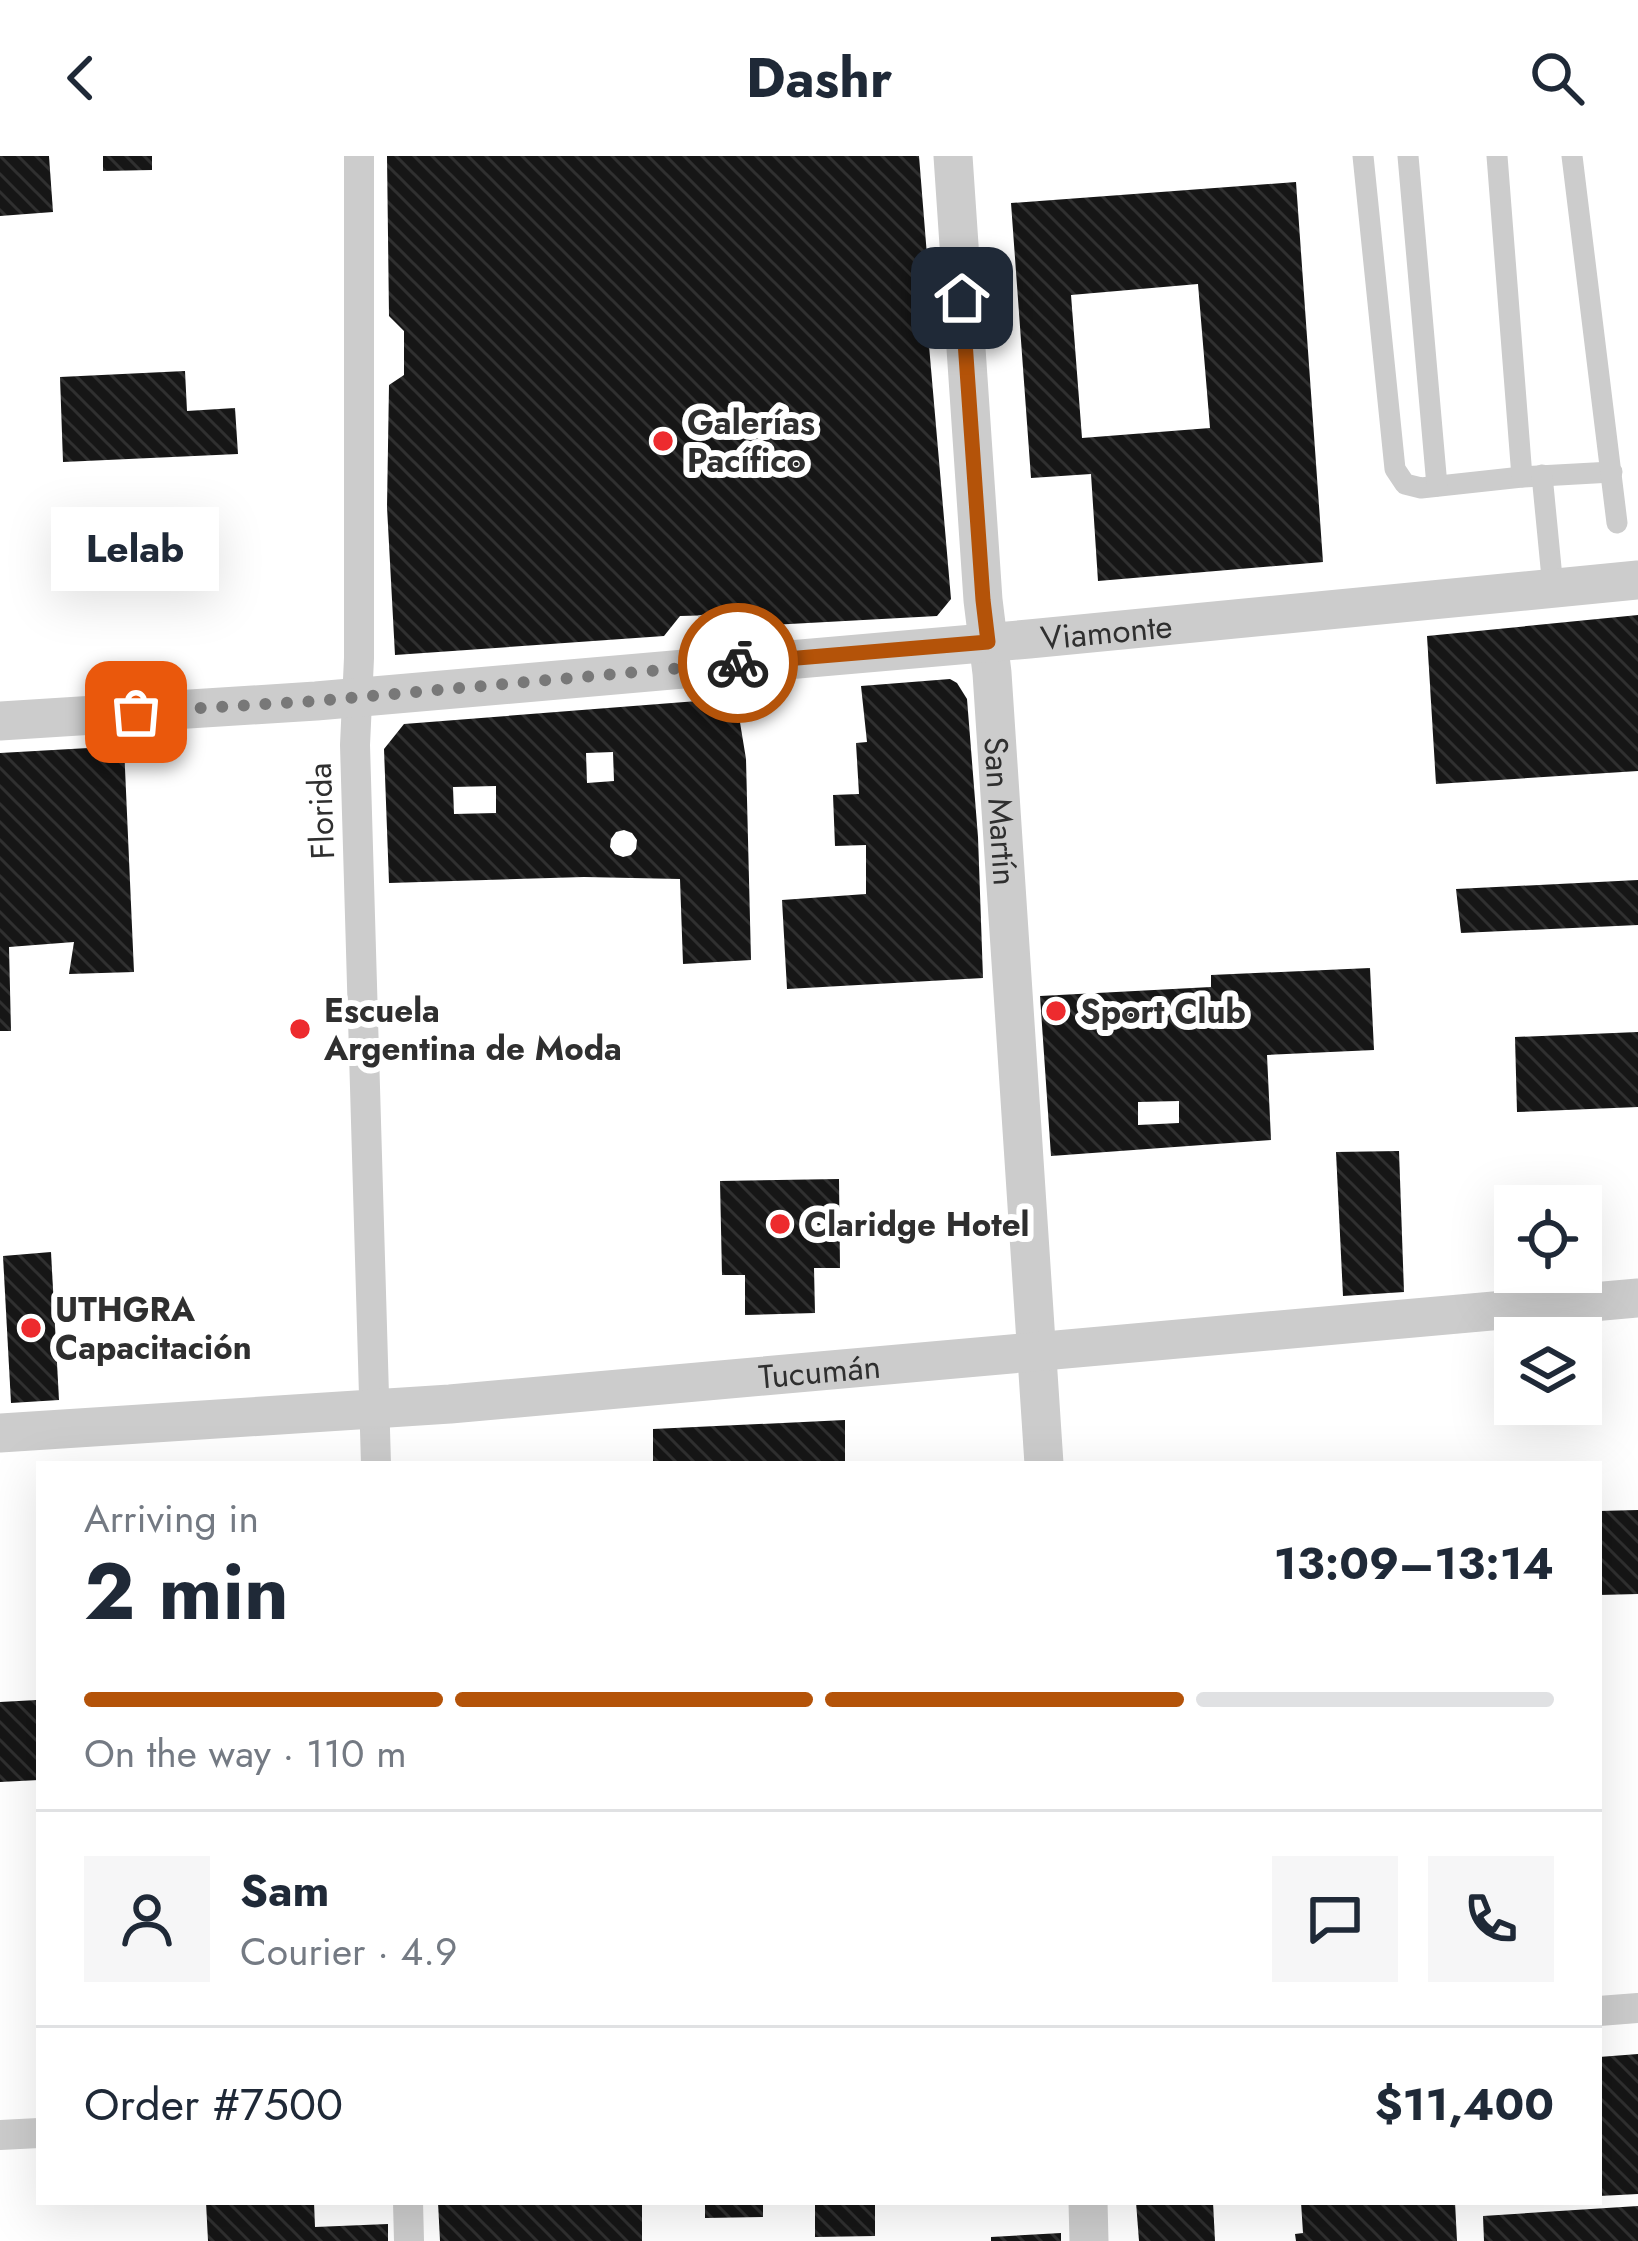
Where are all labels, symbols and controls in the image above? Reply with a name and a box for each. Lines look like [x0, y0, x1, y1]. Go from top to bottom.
text: Dashr [746, 39, 892, 117]
icon: back [48, 45, 114, 111]
icon: search [1524, 45, 1590, 111]
pin [911, 247, 1013, 349]
icon: home [929, 265, 995, 331]
place label: Galerías Pacífico [687, 399, 815, 484]
marker: Galerías Pacífico [650, 428, 676, 454]
callout: Lelab [52, 508, 220, 592]
text: Lelab [86, 520, 184, 577]
street label: Viamonte [1038, 602, 1174, 661]
courier [678, 603, 798, 723]
icon: bike [705, 630, 771, 696]
pin [85, 661, 187, 763]
icon: bag [103, 679, 169, 745]
street label: San Martín [973, 735, 1029, 887]
street label: Florida [296, 762, 346, 860]
place label: Escuela Argentina de Moda [323, 987, 622, 1072]
place label: Sport Club [1080, 988, 1246, 1035]
marker: Sport Club [1043, 998, 1069, 1024]
marker: Escuela Argentina de Moda [287, 1016, 313, 1042]
map controls [1494, 1185, 1602, 1425]
button: locate [1494, 1185, 1602, 1293]
place label: Claridge Hotel [804, 1201, 1030, 1248]
marker: Claridge Hotel [767, 1211, 793, 1237]
place label: UTHGRA Capacitación [55, 1286, 252, 1371]
marker: UTHGRA Capacitación [18, 1315, 44, 1341]
button: layers [1494, 1317, 1602, 1425]
street label: Tucumán [757, 1342, 883, 1400]
text: Arriving in [84, 1490, 259, 1547]
text: 13:09–13:14 [1274, 1531, 1554, 1596]
text: 2 min [84, 1536, 289, 1648]
text: On the way · 110 m [84, 1725, 407, 1782]
button: person [84, 1856, 210, 1982]
button: chat [1272, 1856, 1398, 1982]
button: phone [1428, 1856, 1554, 1982]
text: Sam [240, 1858, 329, 1923]
text: Courier · 4.9 [240, 1923, 457, 1980]
text: Order #7500 [84, 2072, 343, 2137]
text: $11,400 [1375, 2072, 1554, 2137]

